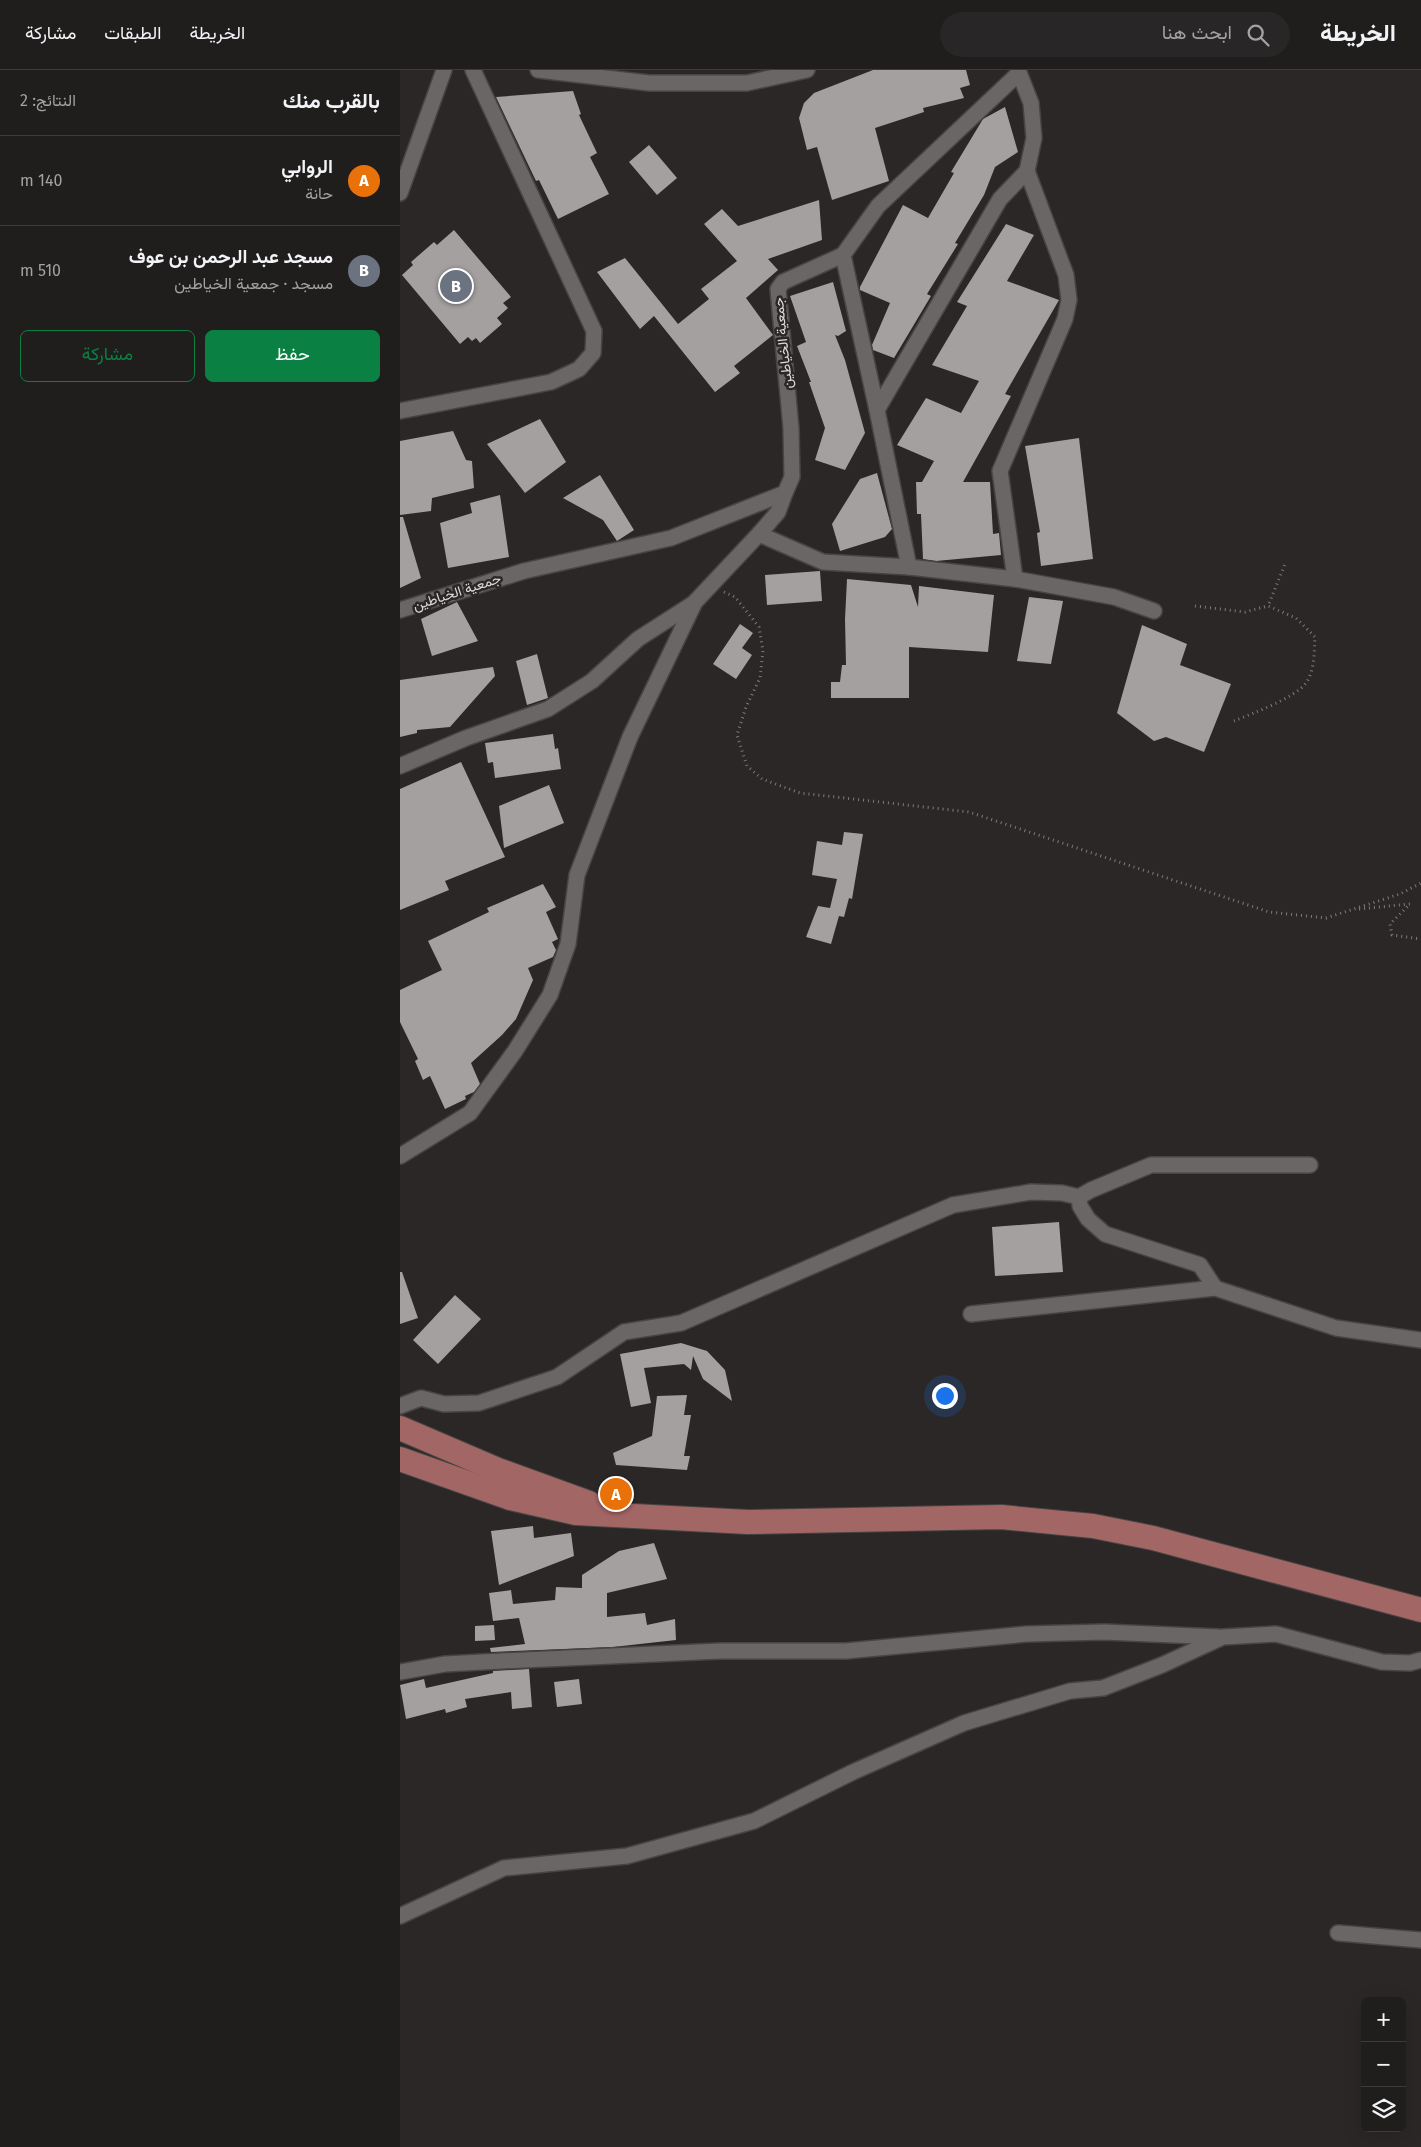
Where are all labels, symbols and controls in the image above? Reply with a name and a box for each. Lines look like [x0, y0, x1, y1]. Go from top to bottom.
search box [940, 12, 1290, 57]
text: الخريطة [1320, 19, 1396, 47]
text: ابحث هنا [1162, 21, 1232, 44]
icon: search [1244, 21, 1272, 49]
text: مشاركة [25, 22, 76, 44]
text: الطبقات [104, 22, 161, 44]
text: الخريطة [189, 22, 245, 44]
text: بالقرب منك [283, 88, 380, 114]
text: النتائج: 2 [20, 91, 76, 110]
text: الروابي [281, 155, 333, 178]
text: 140 m [20, 171, 62, 190]
text: A [359, 171, 369, 190]
text: حانة [305, 184, 333, 203]
text: مسجد عبد الرحمن بن عوف [129, 245, 333, 268]
text: 510 m [20, 261, 61, 280]
text: B [359, 261, 369, 280]
pin: B [440, 267, 472, 305]
text: مسجد · جمعية الخياطين [174, 274, 333, 293]
street label: جمعية الخياطين [770, 296, 796, 390]
button: مشاركة [20, 330, 195, 382]
button: حفظ [205, 330, 380, 382]
street label: جمعية الخياطين [411, 570, 503, 614]
your location [932, 1383, 958, 1409]
pin: A [600, 1475, 632, 1513]
map controls [1361, 1997, 1406, 2132]
button: + [1361, 1997, 1406, 2042]
button: − [1361, 2042, 1406, 2087]
button: layers [1361, 2087, 1406, 2132]

